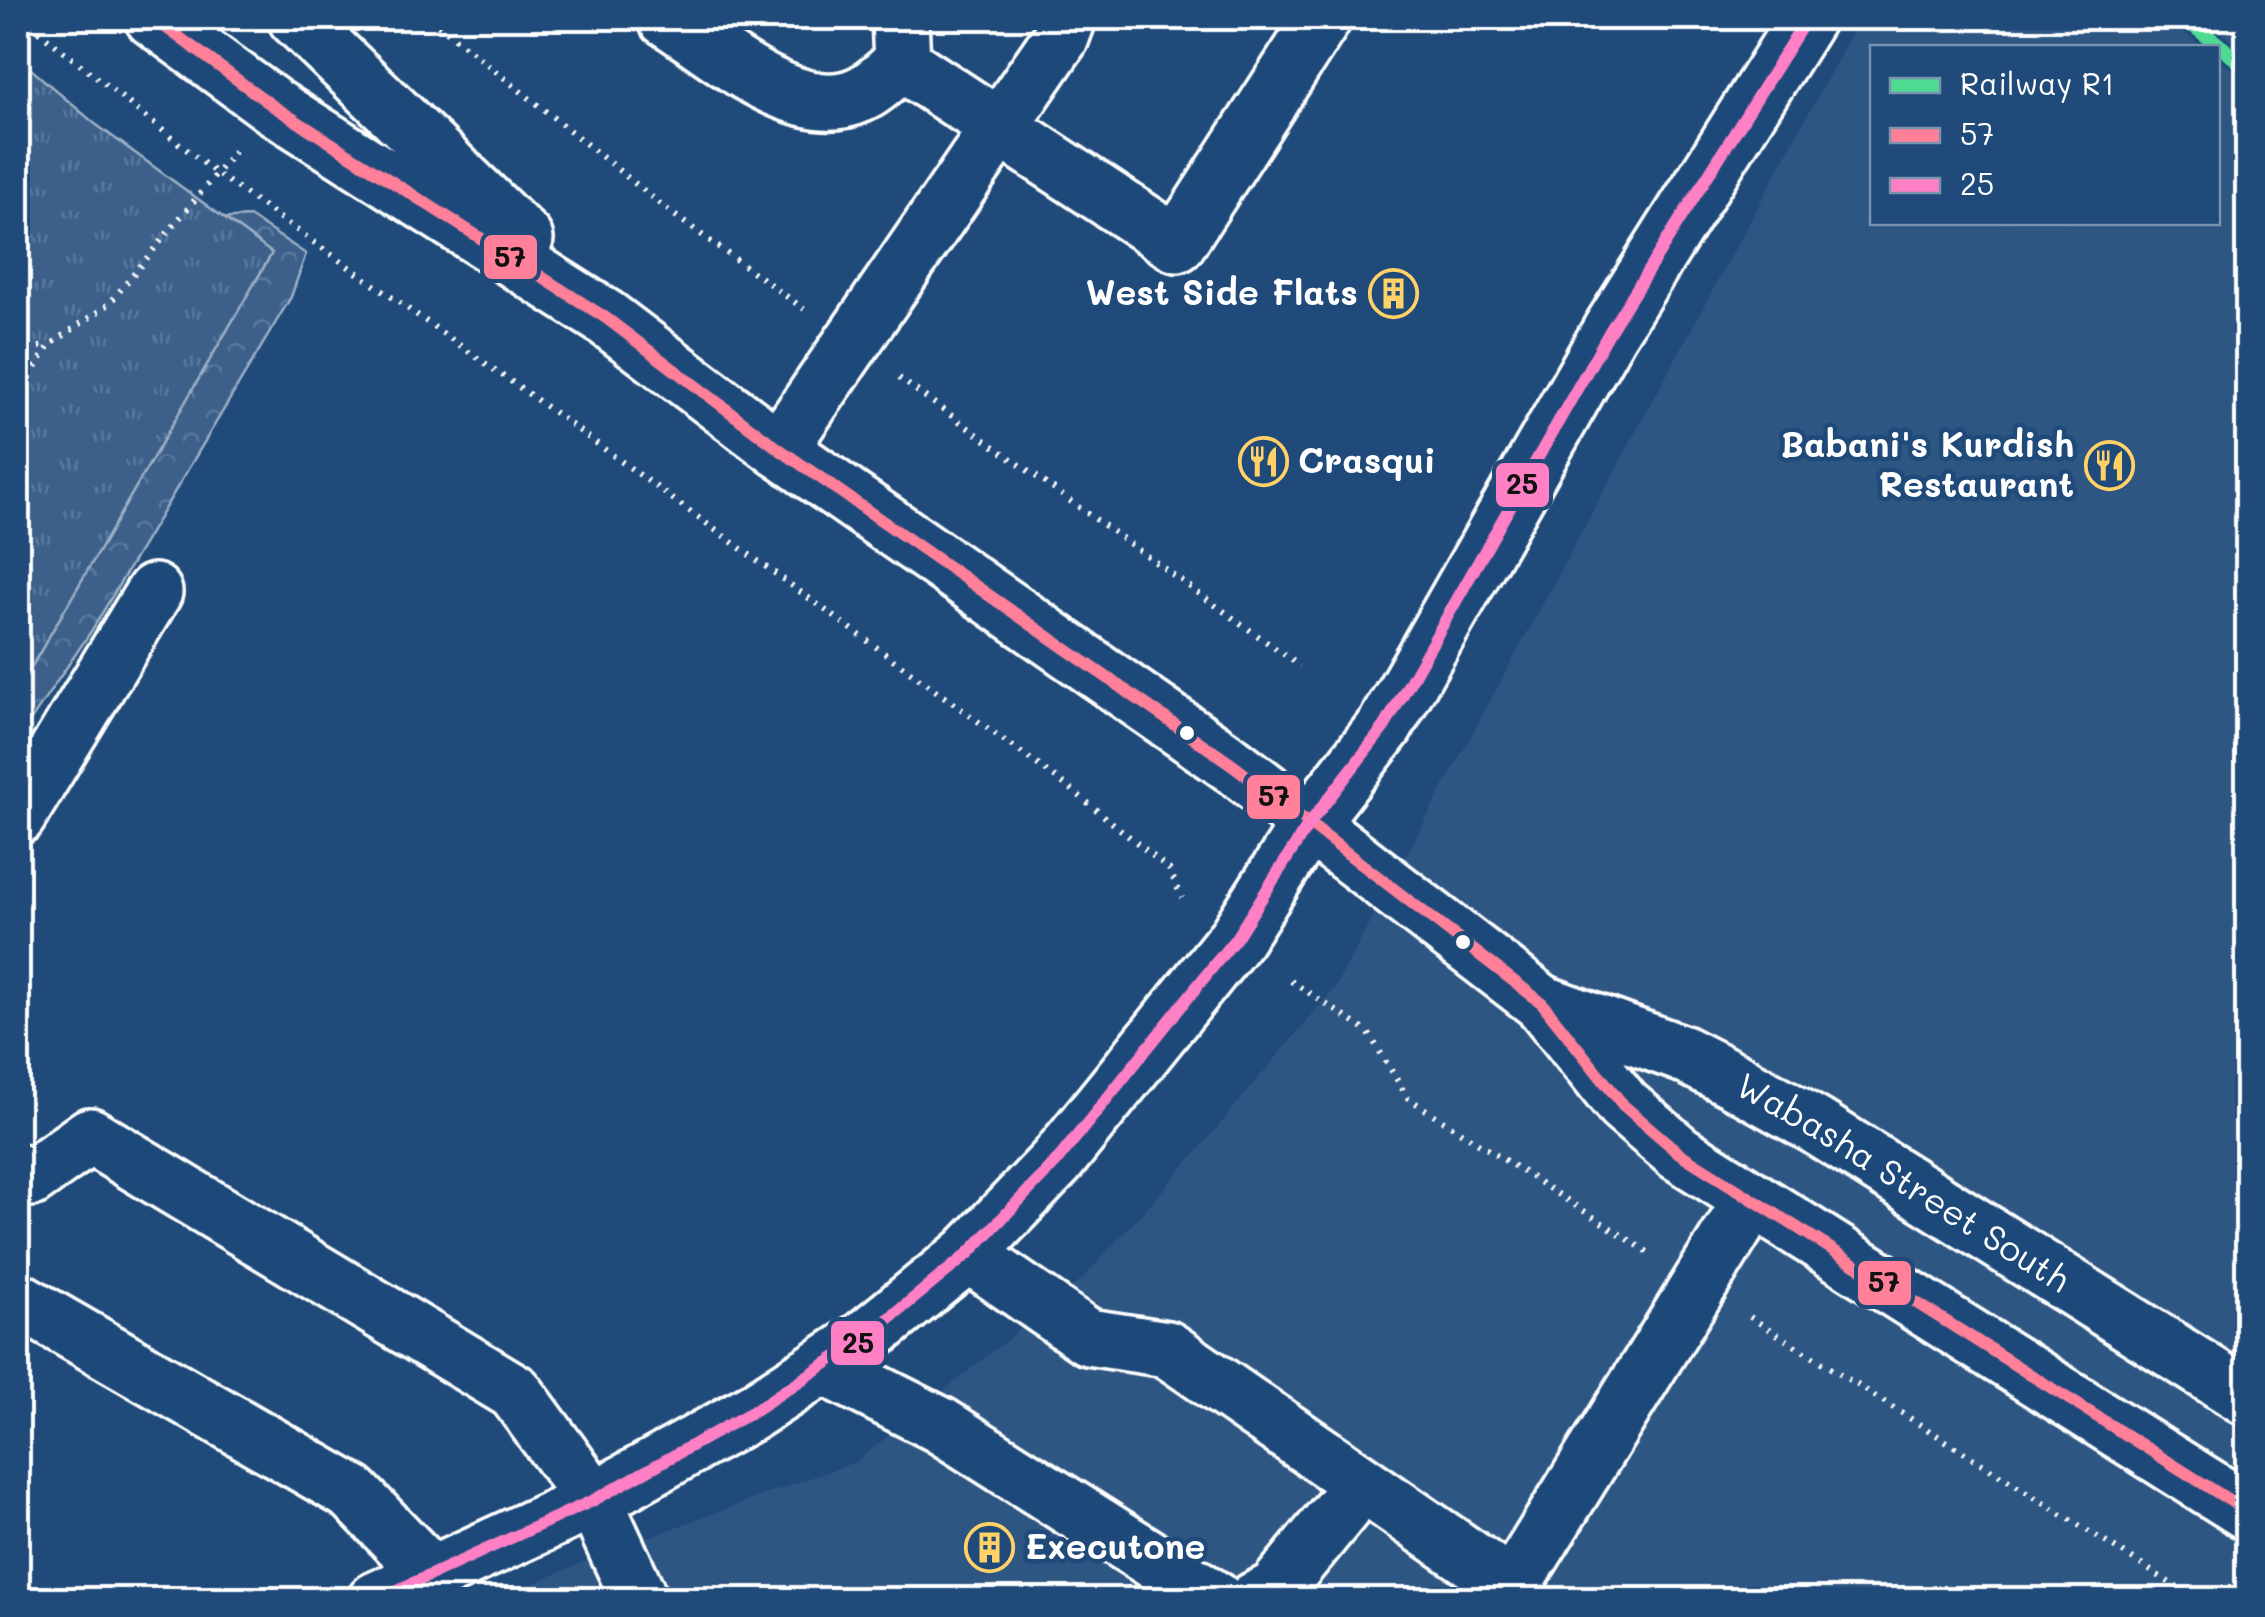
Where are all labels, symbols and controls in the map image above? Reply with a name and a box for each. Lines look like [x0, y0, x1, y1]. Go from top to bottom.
legend [1870, 45, 2220, 225]
text: Railway R1 [1960, 63, 2115, 103]
text: 57 [1960, 113, 1994, 153]
text: 25 [1960, 163, 1994, 203]
line badge: 57 [482, 233, 539, 281]
text: 57 [494, 238, 526, 274]
building icon: West Side Flats [1367, 267, 1419, 319]
place label: West Side Flats [1086, 268, 1358, 314]
place label: Babani's Kurdish Restaurant [1780, 420, 2074, 506]
restaurant icon: Crasqui [1237, 435, 1289, 487]
place label: Crasqui [1298, 436, 1436, 482]
restaurant icon: Babani's Kurdish Restaurant [2083, 439, 2135, 491]
line badge: 25 [1494, 461, 1551, 509]
text: 25 [1506, 465, 1538, 501]
unlabelled marker [1177, 723, 1197, 743]
line badge: 57 [1245, 773, 1302, 821]
text: 57 [1258, 777, 1290, 813]
unlabelled marker [1453, 932, 1473, 952]
street label: Wabasha Street South [1729, 1061, 2080, 1301]
line badge: 57 [1856, 1259, 1913, 1307]
text: 57 [1868, 1263, 1900, 1299]
line badge: 25 [829, 1319, 886, 1367]
text: 25 [842, 1324, 874, 1360]
building icon: Executone [964, 1521, 1016, 1573]
place label: Executone [1025, 1522, 1205, 1568]

